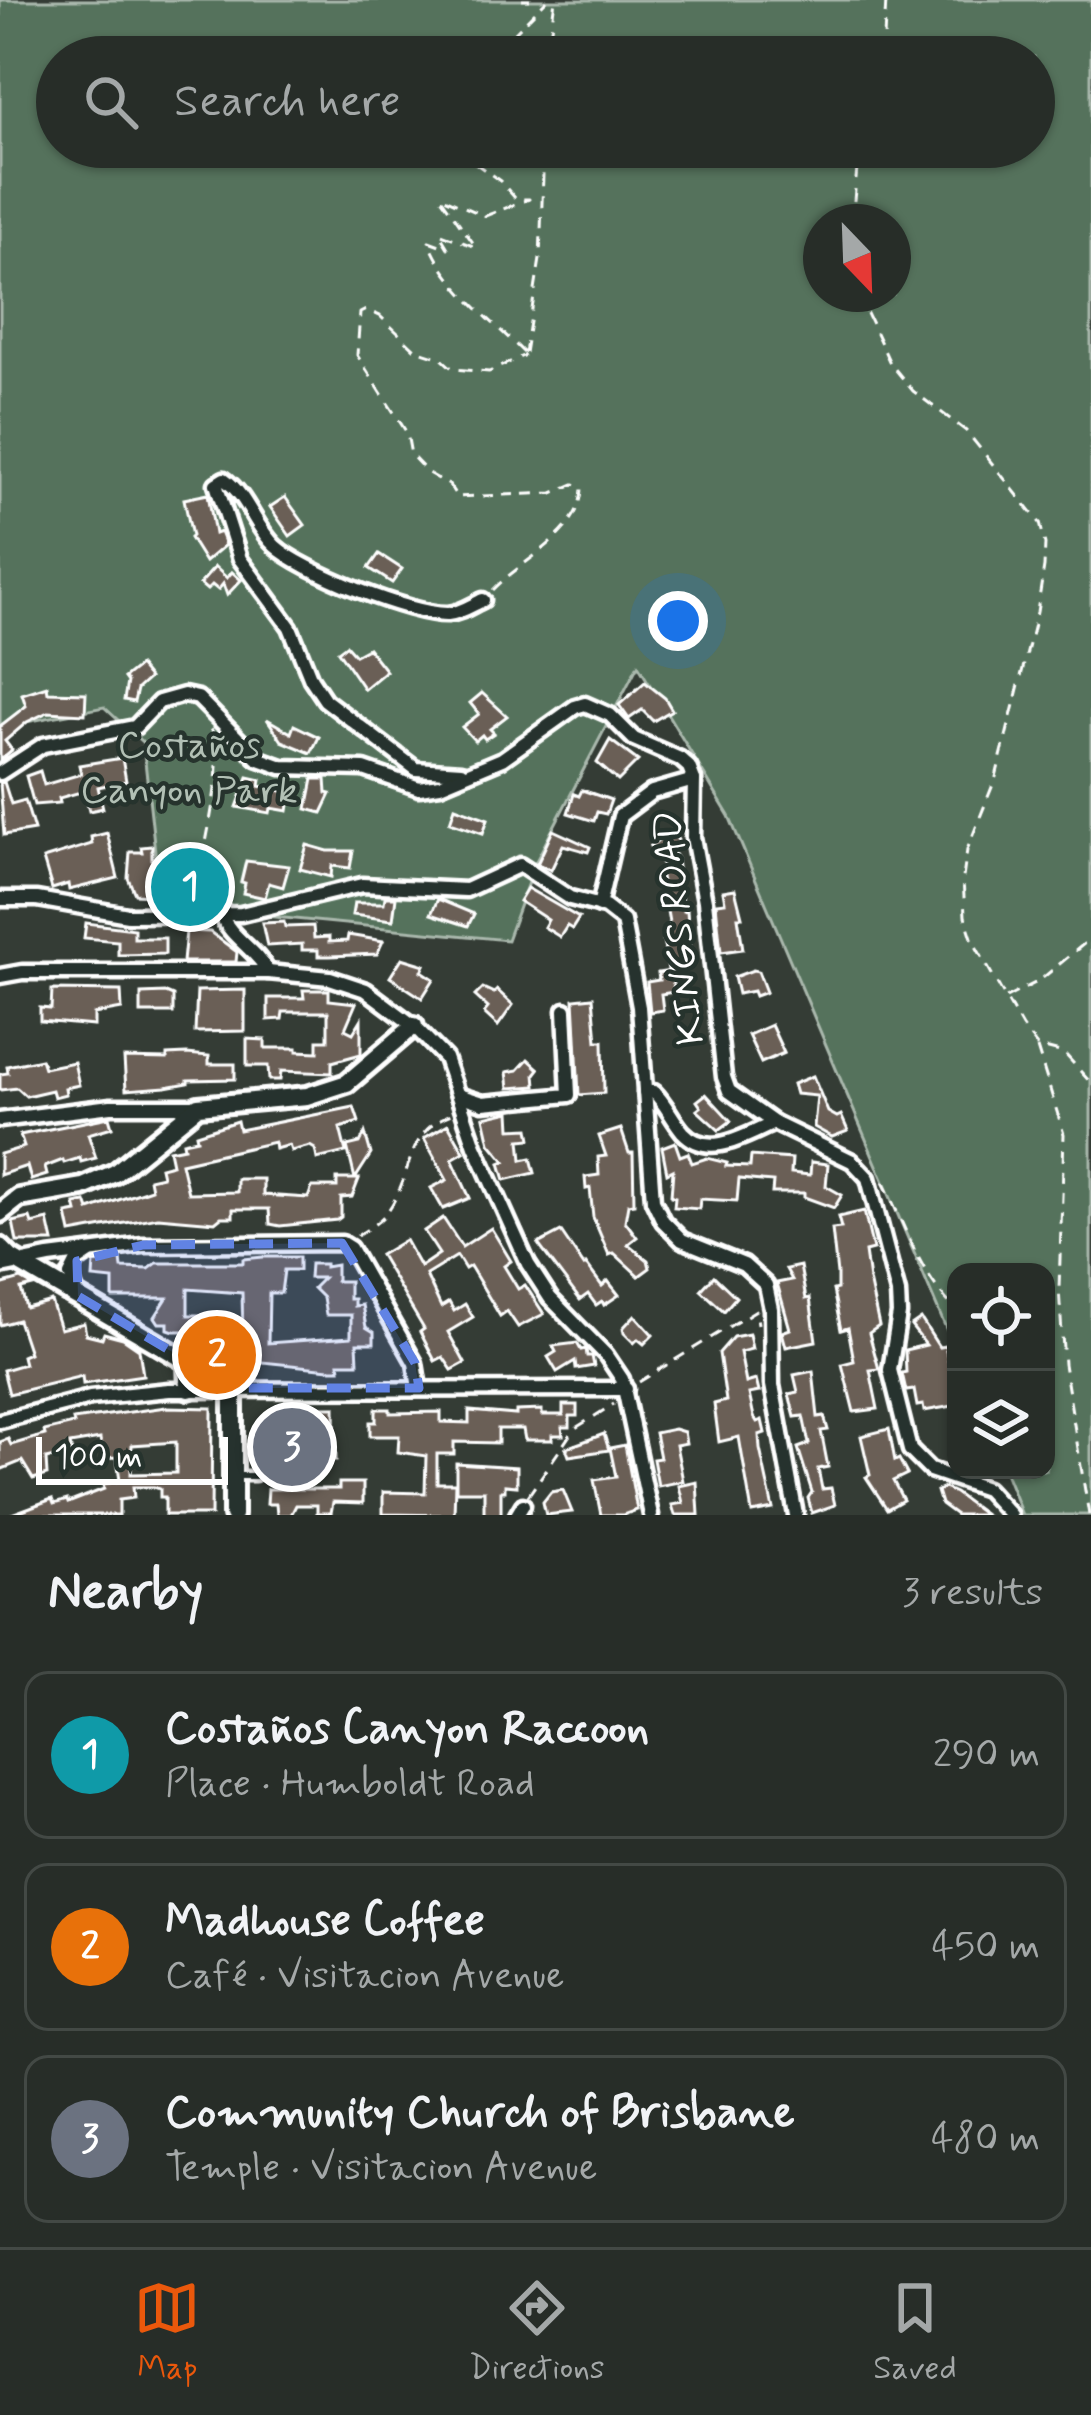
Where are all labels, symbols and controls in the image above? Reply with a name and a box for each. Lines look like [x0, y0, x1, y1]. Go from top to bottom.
search box [36, 36, 1055, 168]
icon: search [78, 69, 144, 135]
text: Search here [174, 73, 401, 132]
north arrow [803, 204, 911, 312]
your location [648, 591, 708, 651]
park label: Costaños Canyon Park [80, 721, 298, 817]
street label: KINGS ROAD [643, 808, 718, 1047]
pin: 1 [151, 842, 229, 932]
map controls [947, 1263, 1055, 1479]
button: locate [947, 1263, 1055, 1371]
pin: 2 [178, 1310, 256, 1400]
button: layers [947, 1371, 1055, 1479]
pin: 3 [253, 1402, 331, 1492]
scale bar [36, 1431, 228, 1484]
text: 100 m [54, 1436, 143, 1480]
text: Nearby [48, 1560, 203, 1626]
text: 3 results [902, 1568, 1043, 1619]
text: Costaños Canyon Raccoon [165, 1700, 649, 1759]
text: 1 [81, 1730, 99, 1781]
text: 290 m [933, 1730, 1040, 1781]
text: Place · Humboldt Road [165, 1759, 535, 1810]
text: Madhouse Coffee [165, 1892, 485, 1951]
text: 2 [80, 1922, 100, 1973]
text: 450 m [932, 1922, 1040, 1973]
text: Café · Visitacion Avenue [165, 1951, 564, 2002]
text: Community Church of Brisbane [165, 2084, 795, 2143]
text: 3 [81, 2114, 99, 2165]
text: 480 m [931, 2114, 1040, 2165]
text: Temple · Visitacion Avenue [165, 2143, 597, 2194]
tab: Map [134, 2275, 200, 2391]
tab: Directions [469, 2275, 605, 2391]
tab: Saved [873, 2275, 957, 2391]

